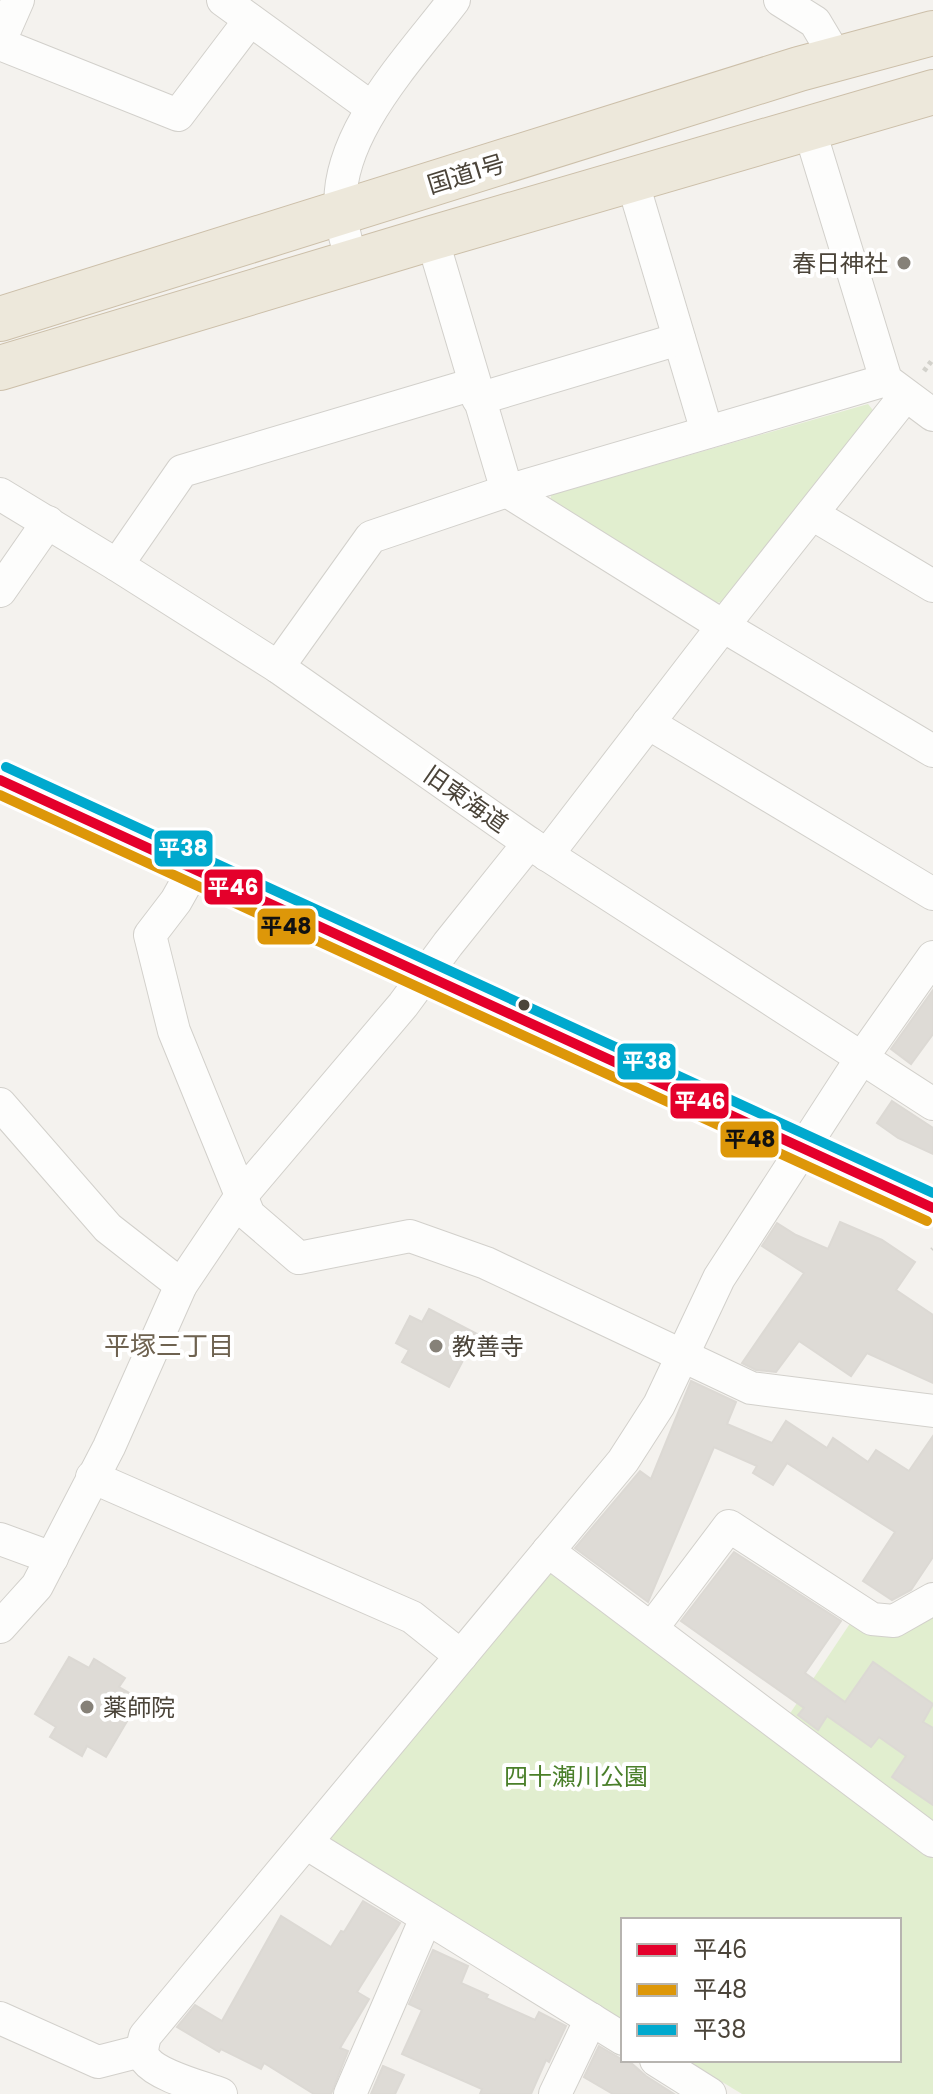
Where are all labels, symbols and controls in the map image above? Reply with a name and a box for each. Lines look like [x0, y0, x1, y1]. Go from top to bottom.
street label: 国道1号 [423, 147, 509, 201]
place label: 春日神社 [792, 247, 888, 280]
marker: 春日神社 [895, 254, 913, 272]
street label: 旧東海道 [417, 758, 515, 840]
line badge: 平38 [153, 829, 214, 868]
text: 平38 [158, 833, 208, 864]
line badge: 平46 [203, 868, 264, 906]
text: 平46 [208, 872, 258, 903]
line badge: 平48 [256, 907, 317, 946]
text: 平48 [260, 911, 312, 942]
unlabelled marker [516, 997, 532, 1013]
line badge: 平38 [616, 1042, 677, 1081]
text: 平38 [622, 1046, 672, 1077]
line badge: 平46 [669, 1082, 730, 1120]
text: 平46 [675, 1086, 725, 1117]
line badge: 平48 [719, 1120, 780, 1159]
text: 平48 [724, 1124, 776, 1155]
district label: 平塚三丁目 [104, 1328, 234, 1364]
place label: 教善寺 [452, 1330, 524, 1363]
marker: 教善寺 [427, 1337, 445, 1355]
place label: 薬師院 [103, 1691, 175, 1724]
marker: 薬師院 [78, 1698, 96, 1716]
park label: 四十瀬川公園 [504, 1760, 648, 1793]
legend [621, 1918, 901, 2062]
text: 平46 [693, 1933, 747, 1966]
text: 平48 [693, 1973, 747, 2006]
text: 平38 [693, 2013, 746, 2046]

